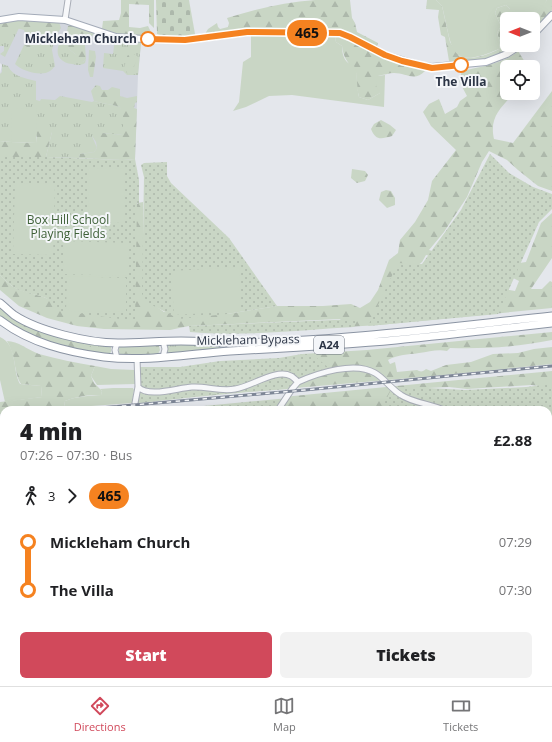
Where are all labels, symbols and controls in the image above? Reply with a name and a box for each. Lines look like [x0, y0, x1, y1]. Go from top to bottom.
north arrow [500, 12, 540, 52]
map controls [500, 12, 540, 100]
line badge: 465 [284, 20, 330, 46]
text: 465 [295, 23, 319, 42]
place label: Mickleham Church [25, 30, 137, 47]
marker: Mickleham Church [140, 31, 156, 47]
marker: The Villa [453, 57, 469, 73]
button: locate [500, 60, 540, 100]
place label: The Villa [435, 73, 487, 90]
park label: Box Hill School Playing Fields [27, 211, 109, 242]
street label: Mickleham Bypass [196, 330, 300, 349]
road number: A24 [314, 336, 344, 354]
text: 4 min [20, 416, 83, 446]
text: £2.88 [493, 430, 532, 450]
text: 07:26 – 07:30 · Bus [20, 446, 132, 464]
icon: walk [20, 485, 42, 507]
icon: forward [61, 485, 83, 507]
text: 465 [97, 486, 121, 505]
text: 3 [48, 487, 55, 505]
text: Mickleham Church [50, 532, 190, 552]
text: 07:29 [499, 533, 532, 551]
text: The Villa [50, 580, 114, 600]
text: 07:30 [499, 581, 532, 599]
button: Start [20, 632, 272, 678]
button: Tickets [280, 632, 532, 678]
tab: Directions [74, 695, 126, 734]
tab: Map [273, 695, 296, 734]
tab: Tickets [443, 695, 478, 734]

